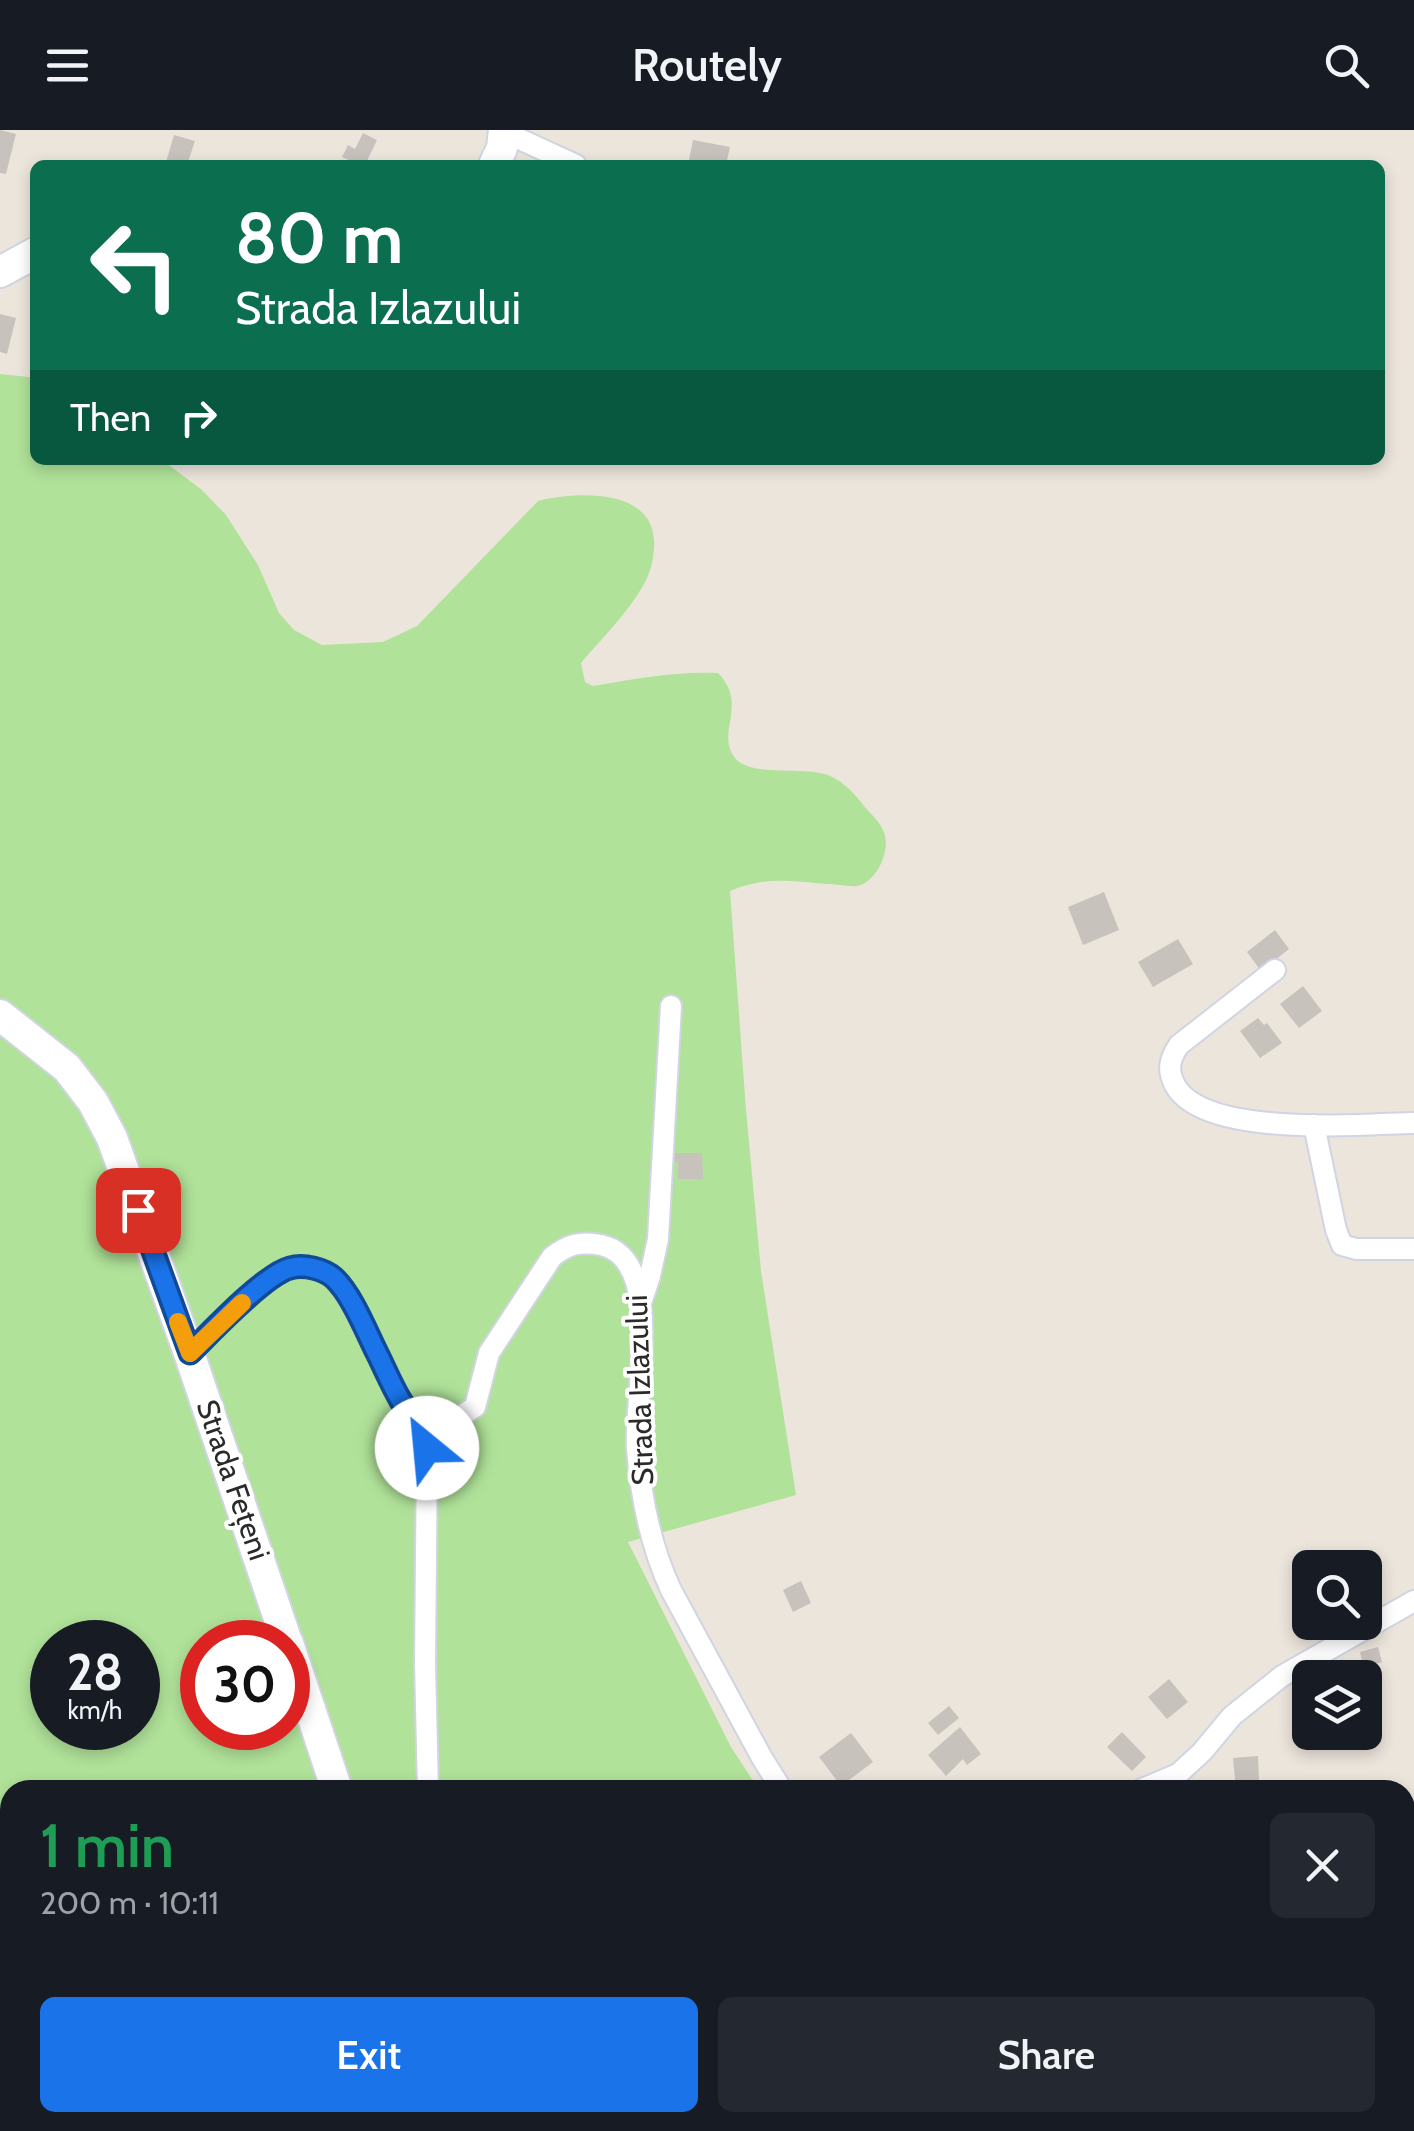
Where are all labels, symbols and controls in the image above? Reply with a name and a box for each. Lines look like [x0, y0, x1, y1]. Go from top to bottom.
icon: menu [40, 38, 95, 93]
text: Routely [632, 38, 782, 92]
icon: search [1319, 38, 1374, 93]
text: 80 m [235, 195, 403, 281]
icon: left [70, 200, 200, 330]
text: Strada Izlazului [235, 281, 521, 335]
icon: right [171, 390, 226, 445]
text: Then [70, 394, 151, 441]
pin [96, 1168, 181, 1253]
icon: arrive [111, 1183, 166, 1238]
street label: Strada Izlazului [618, 1294, 661, 1486]
street label: Strada Fețeni [188, 1395, 278, 1565]
position arrow [375, 1396, 479, 1500]
map controls [1292, 1550, 1382, 1750]
button: search [1292, 1550, 1382, 1640]
speed limit sign: 30 [180, 1620, 310, 1750]
text: 28 [67, 1642, 123, 1703]
button: layers [1292, 1660, 1382, 1750]
text: km/h [68, 1695, 122, 1725]
text: 1 min [40, 1809, 174, 1882]
button: close [1270, 1813, 1375, 1918]
text: 200 m · 10:11 [40, 1883, 219, 1922]
button: Exit [40, 1997, 698, 2112]
button: Share [718, 1997, 1375, 2112]

